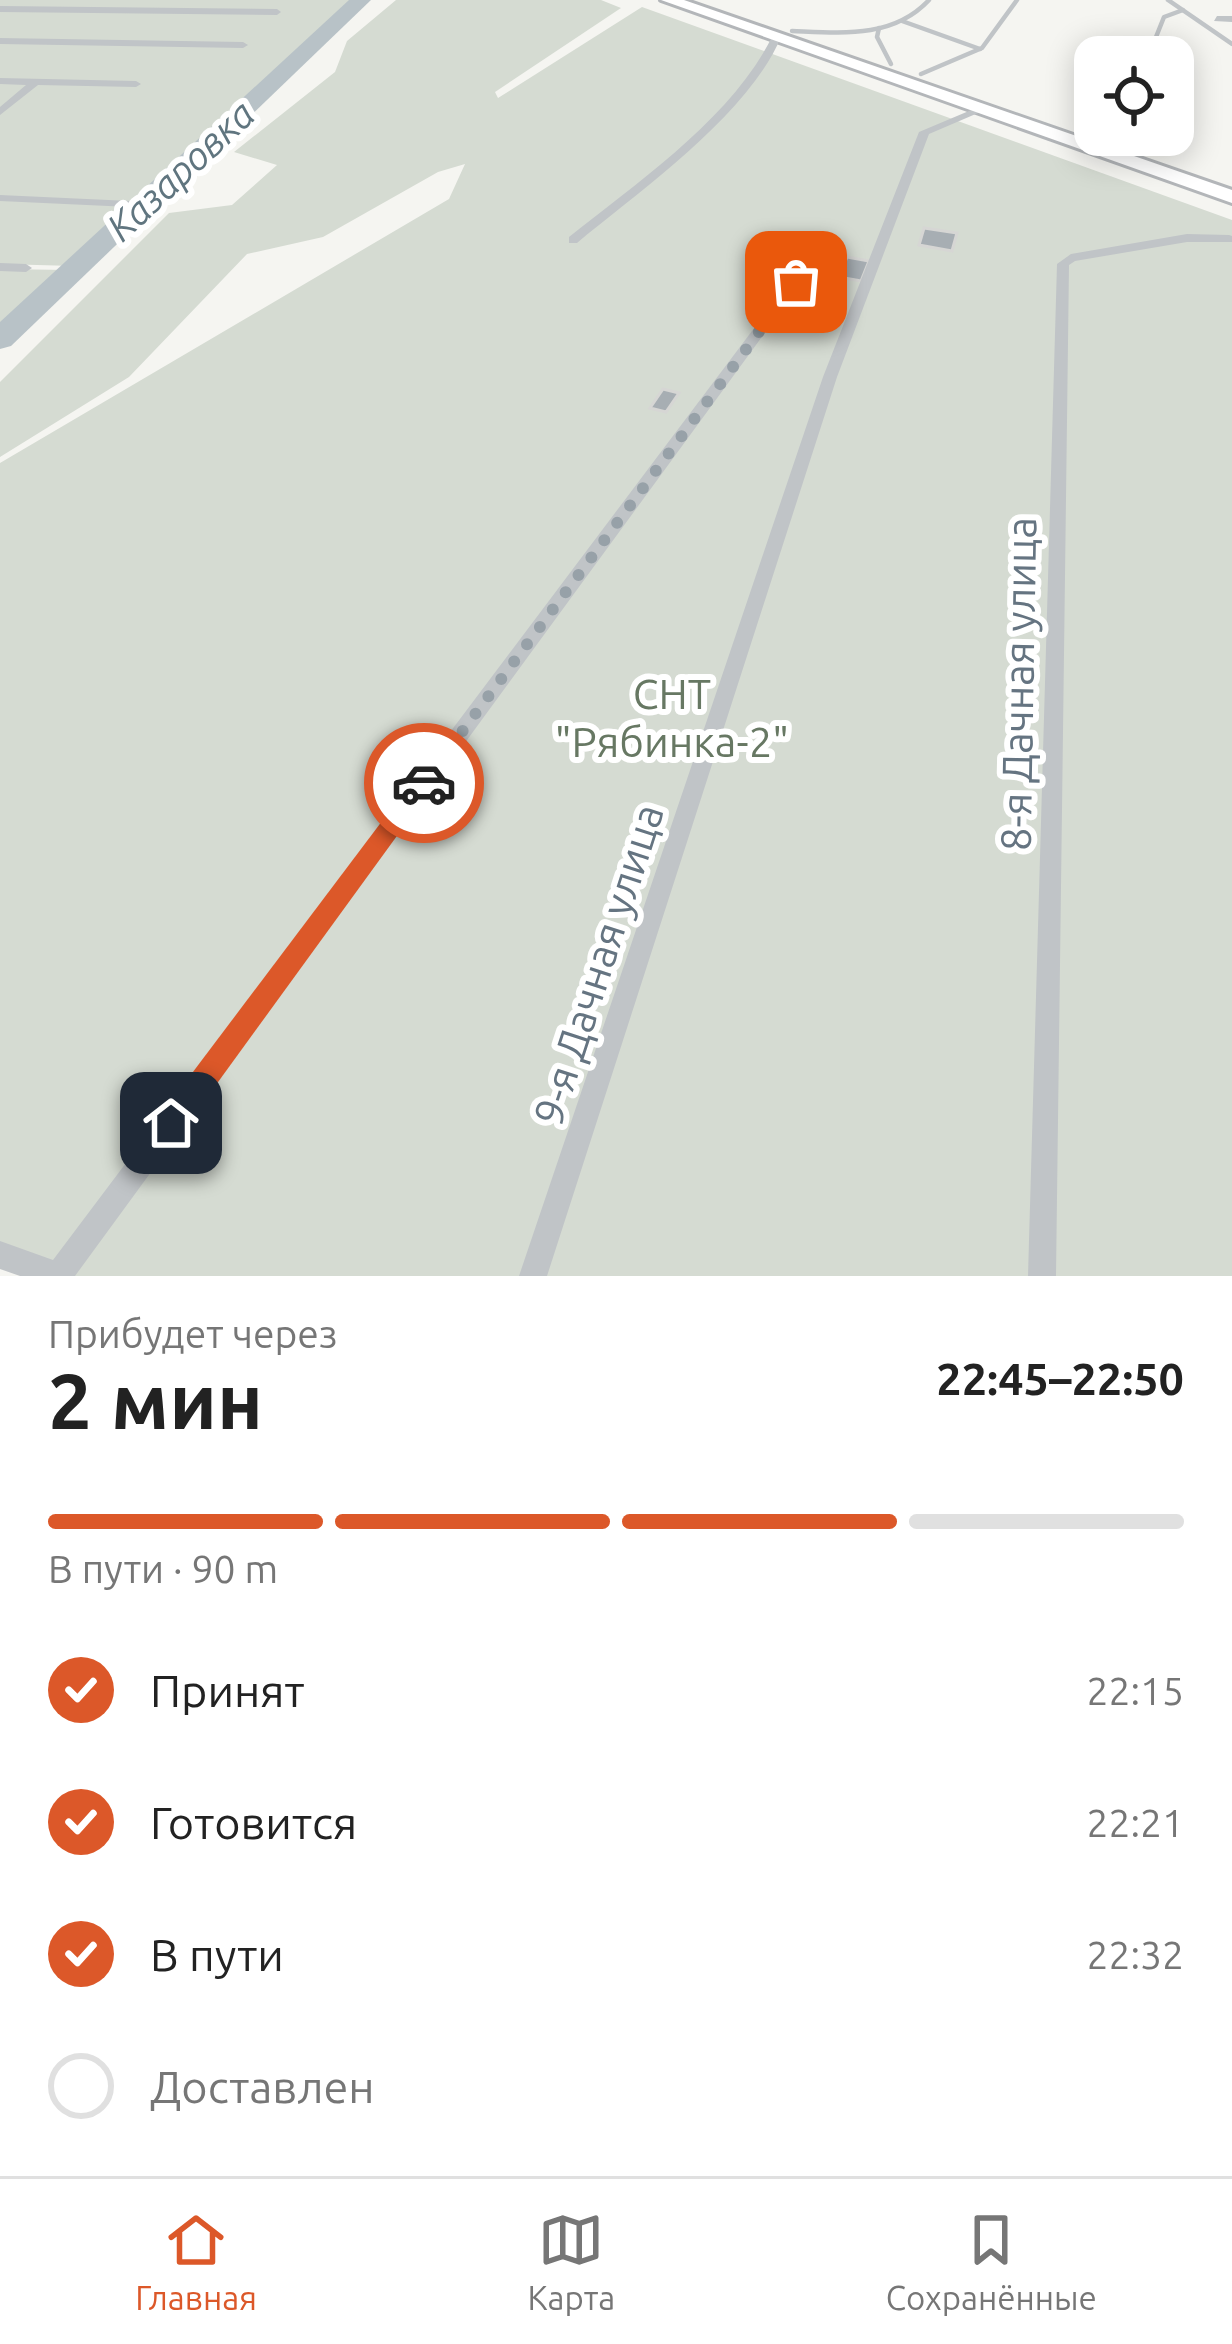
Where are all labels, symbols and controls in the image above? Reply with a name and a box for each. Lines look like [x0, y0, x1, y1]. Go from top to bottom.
map controls [1074, 36, 1194, 156]
button: locate [1074, 36, 1194, 156]
water label: Казаровка [98, 91, 262, 249]
pin [745, 231, 847, 333]
icon: bag [763, 249, 829, 315]
street label: 8-я Дачная улица [992, 516, 1044, 852]
park label: СНТ "Рябинка-2" [555, 670, 789, 765]
courier [364, 723, 484, 843]
icon: car [391, 750, 457, 816]
street label: 9-я Дачная улица [524, 798, 672, 1130]
pin [120, 1072, 222, 1174]
icon: home [138, 1090, 204, 1156]
text: Прибудет через [48, 1312, 337, 1355]
text: 22:45–22:50 [936, 1353, 1184, 1404]
text: 2 мин [48, 1356, 263, 1444]
text: В пути · 90 m [48, 1547, 278, 1590]
icon: check [48, 1657, 114, 1723]
text: Принят [150, 1665, 305, 1716]
text: 22:15 [1086, 1669, 1184, 1712]
icon: check [48, 1789, 114, 1855]
text: Готовится [150, 1797, 357, 1848]
text: 22:21 [1086, 1801, 1184, 1844]
icon: check [48, 1921, 114, 1987]
text: В пути [150, 1929, 284, 1980]
text: 22:32 [1086, 1933, 1184, 1976]
text: Доставлен [150, 2061, 375, 2112]
tab: Главная [135, 2207, 257, 2316]
tab: Карта [527, 2207, 615, 2316]
tab: Сохранённые [886, 2207, 1097, 2316]

